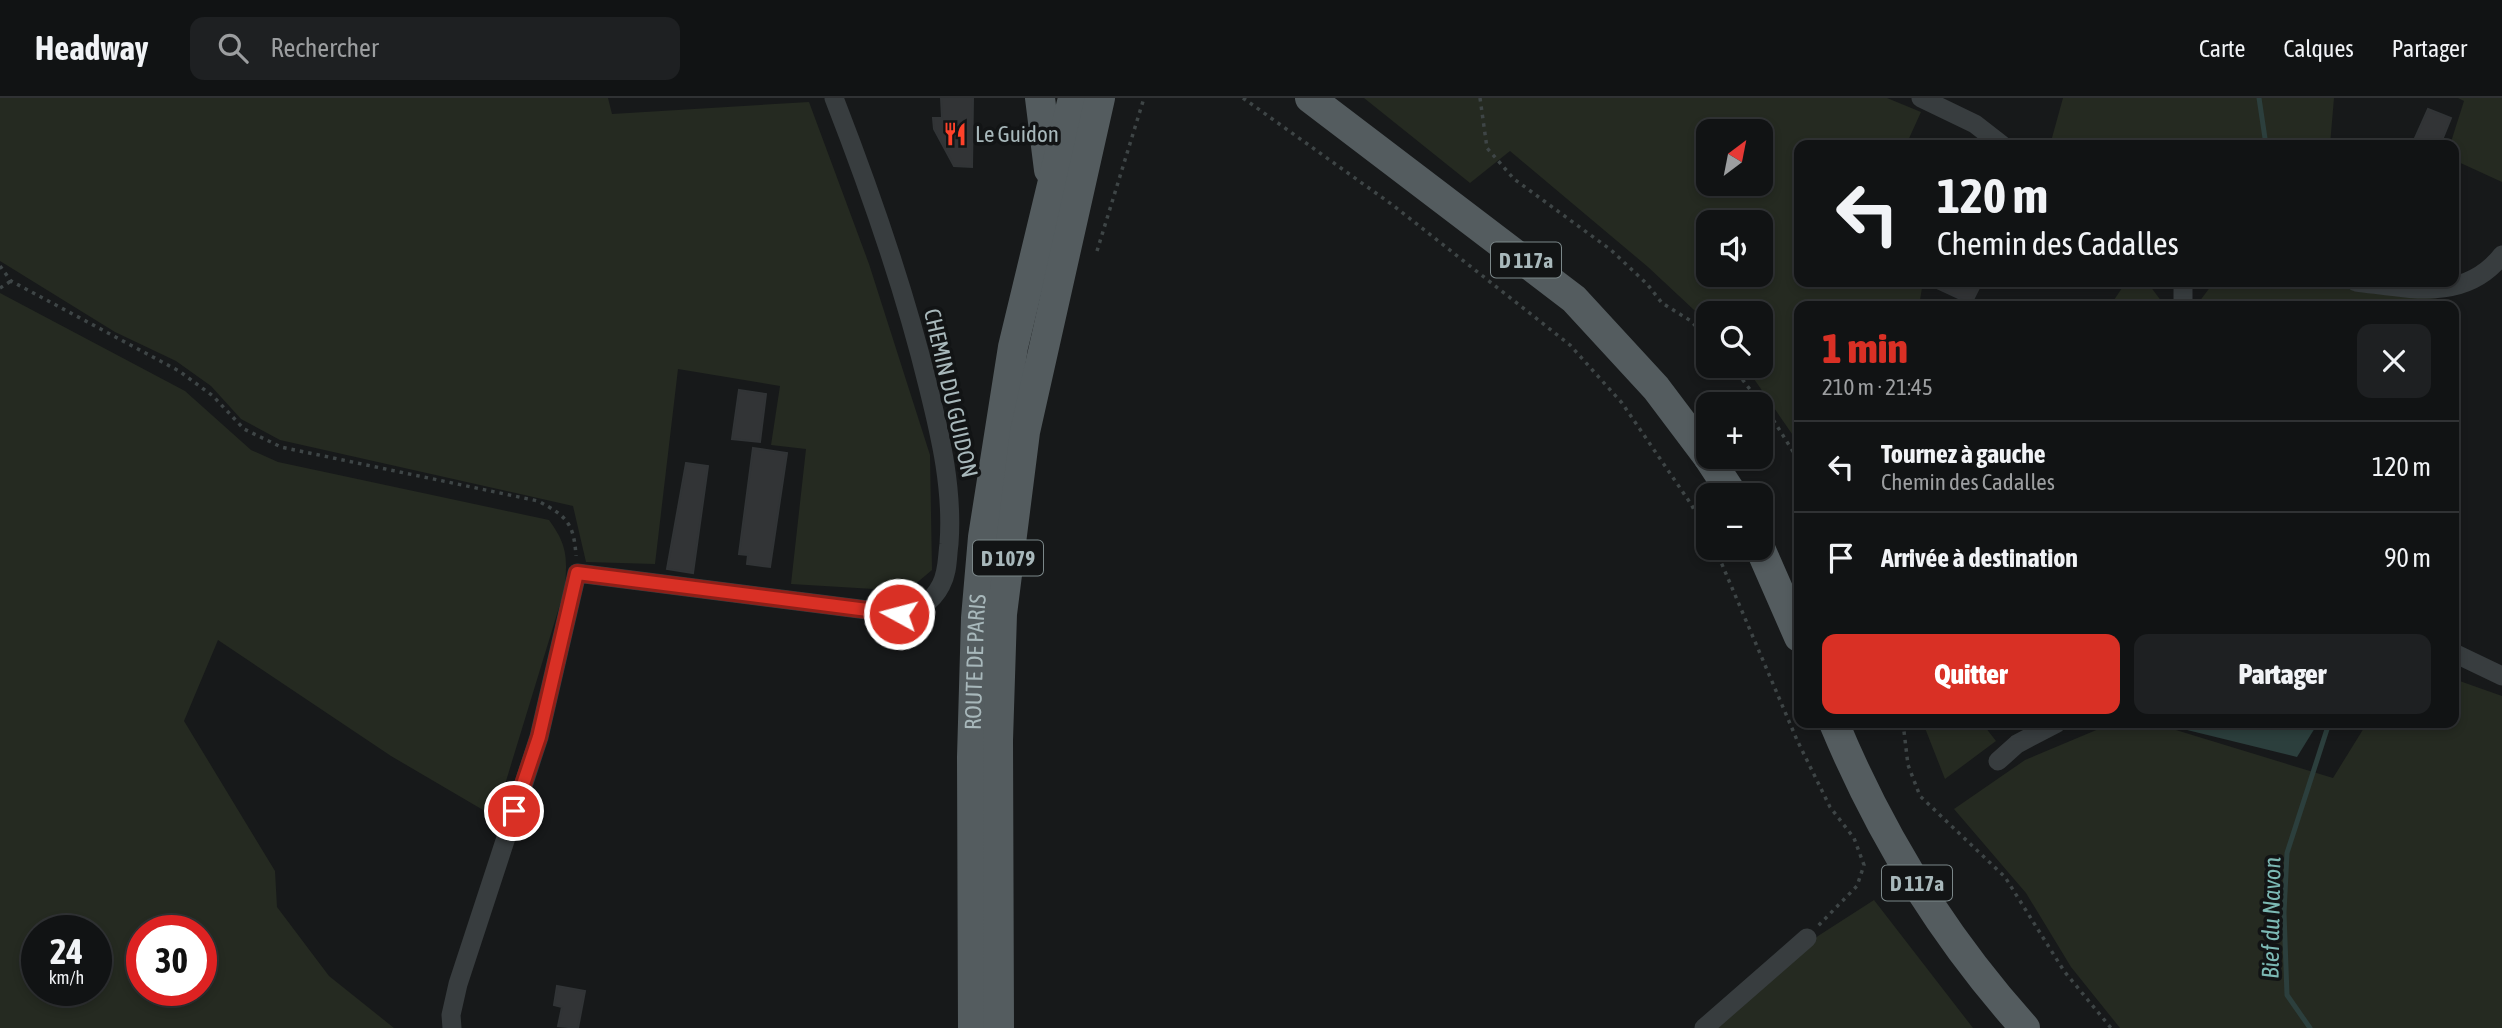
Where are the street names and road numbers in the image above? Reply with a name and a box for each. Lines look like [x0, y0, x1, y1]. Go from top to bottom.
road number: D 117a [1491, 242, 1561, 278]
street label: CHEMIN DU GUIDON [919, 306, 983, 480]
road number: D 1079 [973, 540, 1043, 575]
street label: ROUTE DE PARIS [960, 593, 991, 730]
road number: D 117a [1882, 866, 1952, 900]

